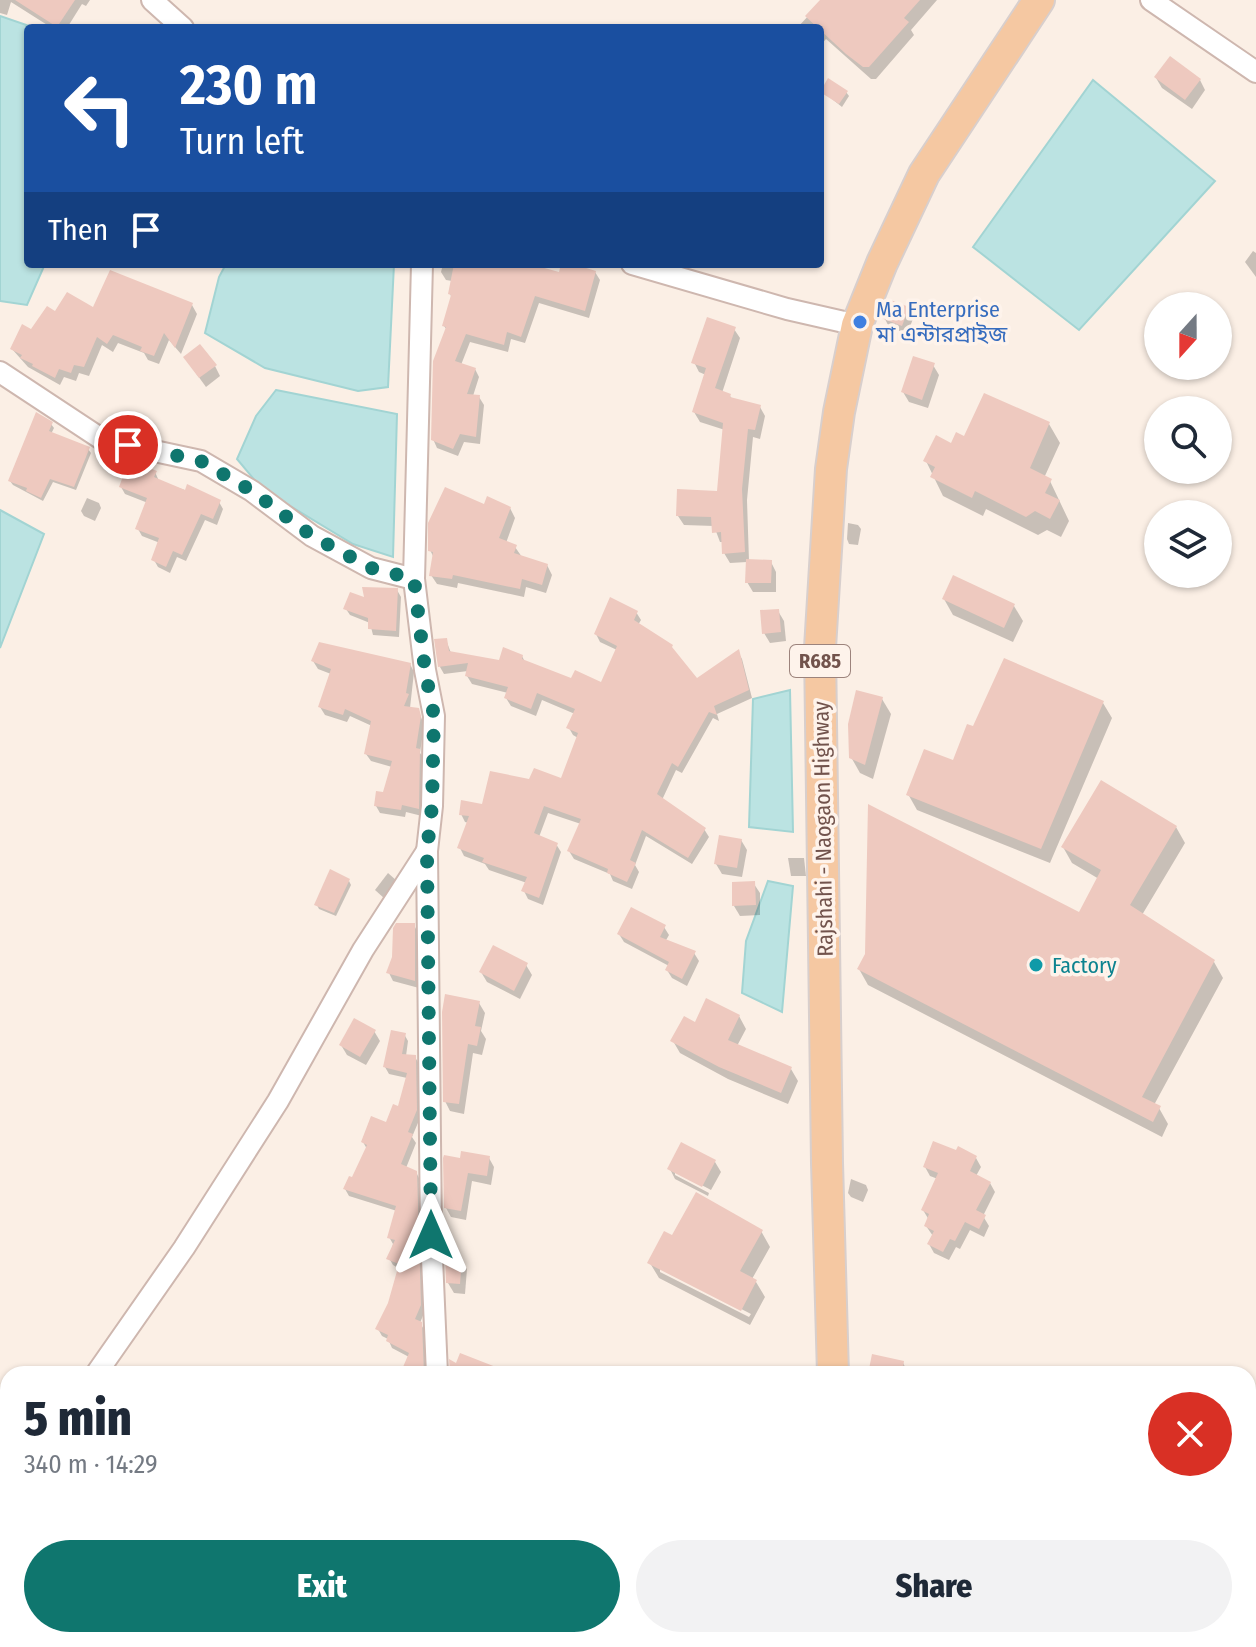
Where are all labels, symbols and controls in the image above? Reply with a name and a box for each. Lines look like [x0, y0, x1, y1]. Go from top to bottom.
text: 230 m [180, 52, 317, 119]
icon: left [48, 56, 152, 160]
text: Turn left [180, 120, 304, 164]
icon: arrive [124, 208, 168, 252]
text: Then [48, 212, 108, 248]
north arrow [1144, 292, 1232, 380]
map controls [1144, 292, 1232, 588]
place label: Ma Enterprise মা এন্টারপ্রাইজ [875, 296, 1008, 348]
marker: Ma Enterprise মা এন্টারপ্রাইজ [851, 313, 869, 331]
button: search [1144, 396, 1232, 484]
pin [94, 411, 162, 479]
icon: arrive [106, 423, 150, 467]
button: layers [1144, 500, 1232, 588]
road number: R685 [790, 645, 850, 677]
street label: Rajshahi - Naogaon Highway [807, 701, 839, 957]
place label: Factory [1052, 952, 1117, 979]
marker: Factory [1027, 956, 1045, 974]
position arrow [389, 1193, 473, 1277]
text: 5 min [24, 1390, 132, 1448]
button: close [1148, 1392, 1232, 1476]
text: 340 m · 14:29 [24, 1449, 158, 1480]
button: Exit [24, 1540, 620, 1632]
button: Share [636, 1540, 1232, 1632]

